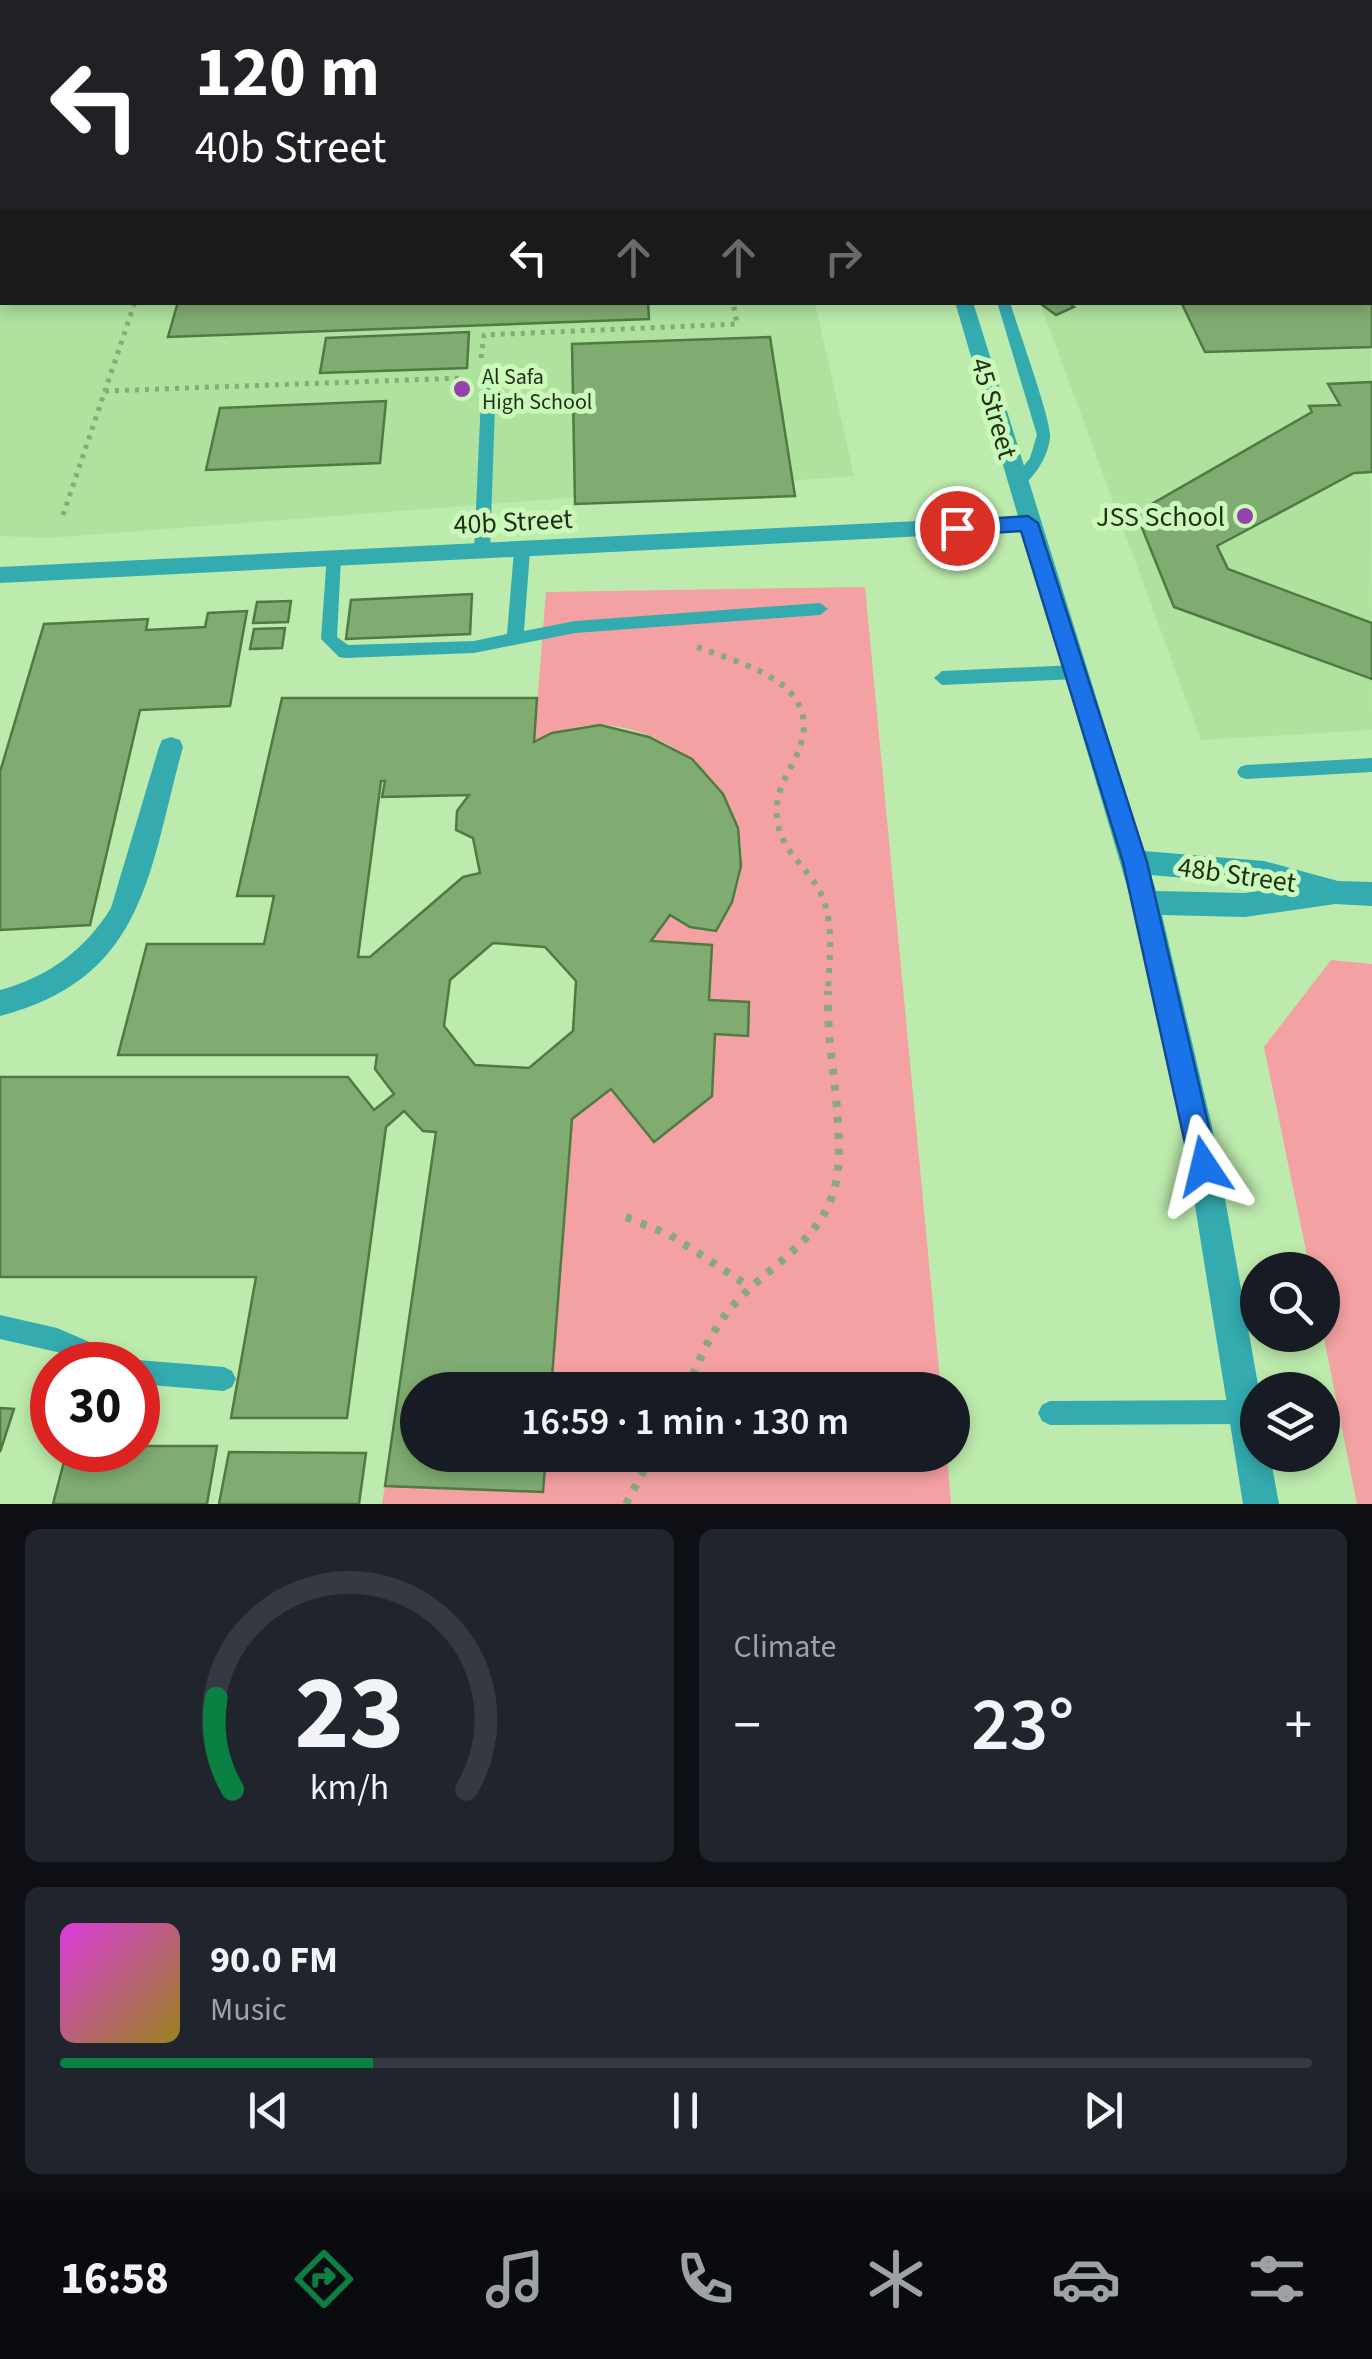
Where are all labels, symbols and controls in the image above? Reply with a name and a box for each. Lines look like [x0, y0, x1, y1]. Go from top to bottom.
text: 120 m [195, 23, 380, 123]
icon: left [30, 40, 160, 170]
text: 40b Street [195, 116, 386, 180]
icon: left [501, 230, 556, 285]
icon: ahead [606, 230, 661, 285]
icon: ahead [711, 230, 766, 285]
icon: right [816, 230, 871, 285]
street label: 45 Street [961, 353, 1028, 464]
place label: Al Safa High School [482, 361, 592, 418]
marker: Al Safa High School [451, 378, 473, 400]
pin [915, 486, 1000, 571]
place label: JSS School [1096, 497, 1225, 537]
street label: 40b Street [453, 499, 574, 545]
icon: arrive [930, 501, 985, 556]
marker: JSS School [1234, 505, 1256, 527]
street label: 48b Street [1175, 847, 1299, 903]
position arrow [1152, 1114, 1256, 1218]
map controls [1240, 1252, 1340, 1472]
button: search [1240, 1252, 1340, 1352]
speed limit sign: 30 [30, 1342, 160, 1472]
button: layers [1240, 1372, 1340, 1472]
text: 16:59 · 1 min · 130 m [521, 1395, 849, 1449]
text: Climate [734, 1624, 836, 1670]
text: 23 [294, 1641, 404, 1789]
text: 23° [971, 1672, 1074, 1779]
text: − [734, 1687, 761, 1765]
text: + [1285, 1687, 1312, 1765]
text: km/h [310, 1762, 389, 1813]
text: 90.0 FM [210, 1933, 338, 1987]
text: Music [210, 1987, 287, 2033]
icon: previous [241, 2083, 296, 2138]
icon: pause [658, 2083, 713, 2138]
icon: next [1076, 2083, 1131, 2138]
icon: directions [289, 2244, 359, 2314]
icon: music [480, 2244, 550, 2314]
icon: phone [670, 2244, 740, 2314]
icon: climate [861, 2244, 931, 2314]
icon: car [1051, 2244, 1121, 2314]
icon: filters [1242, 2244, 1312, 2314]
text: 16:58 [60, 2247, 169, 2311]

